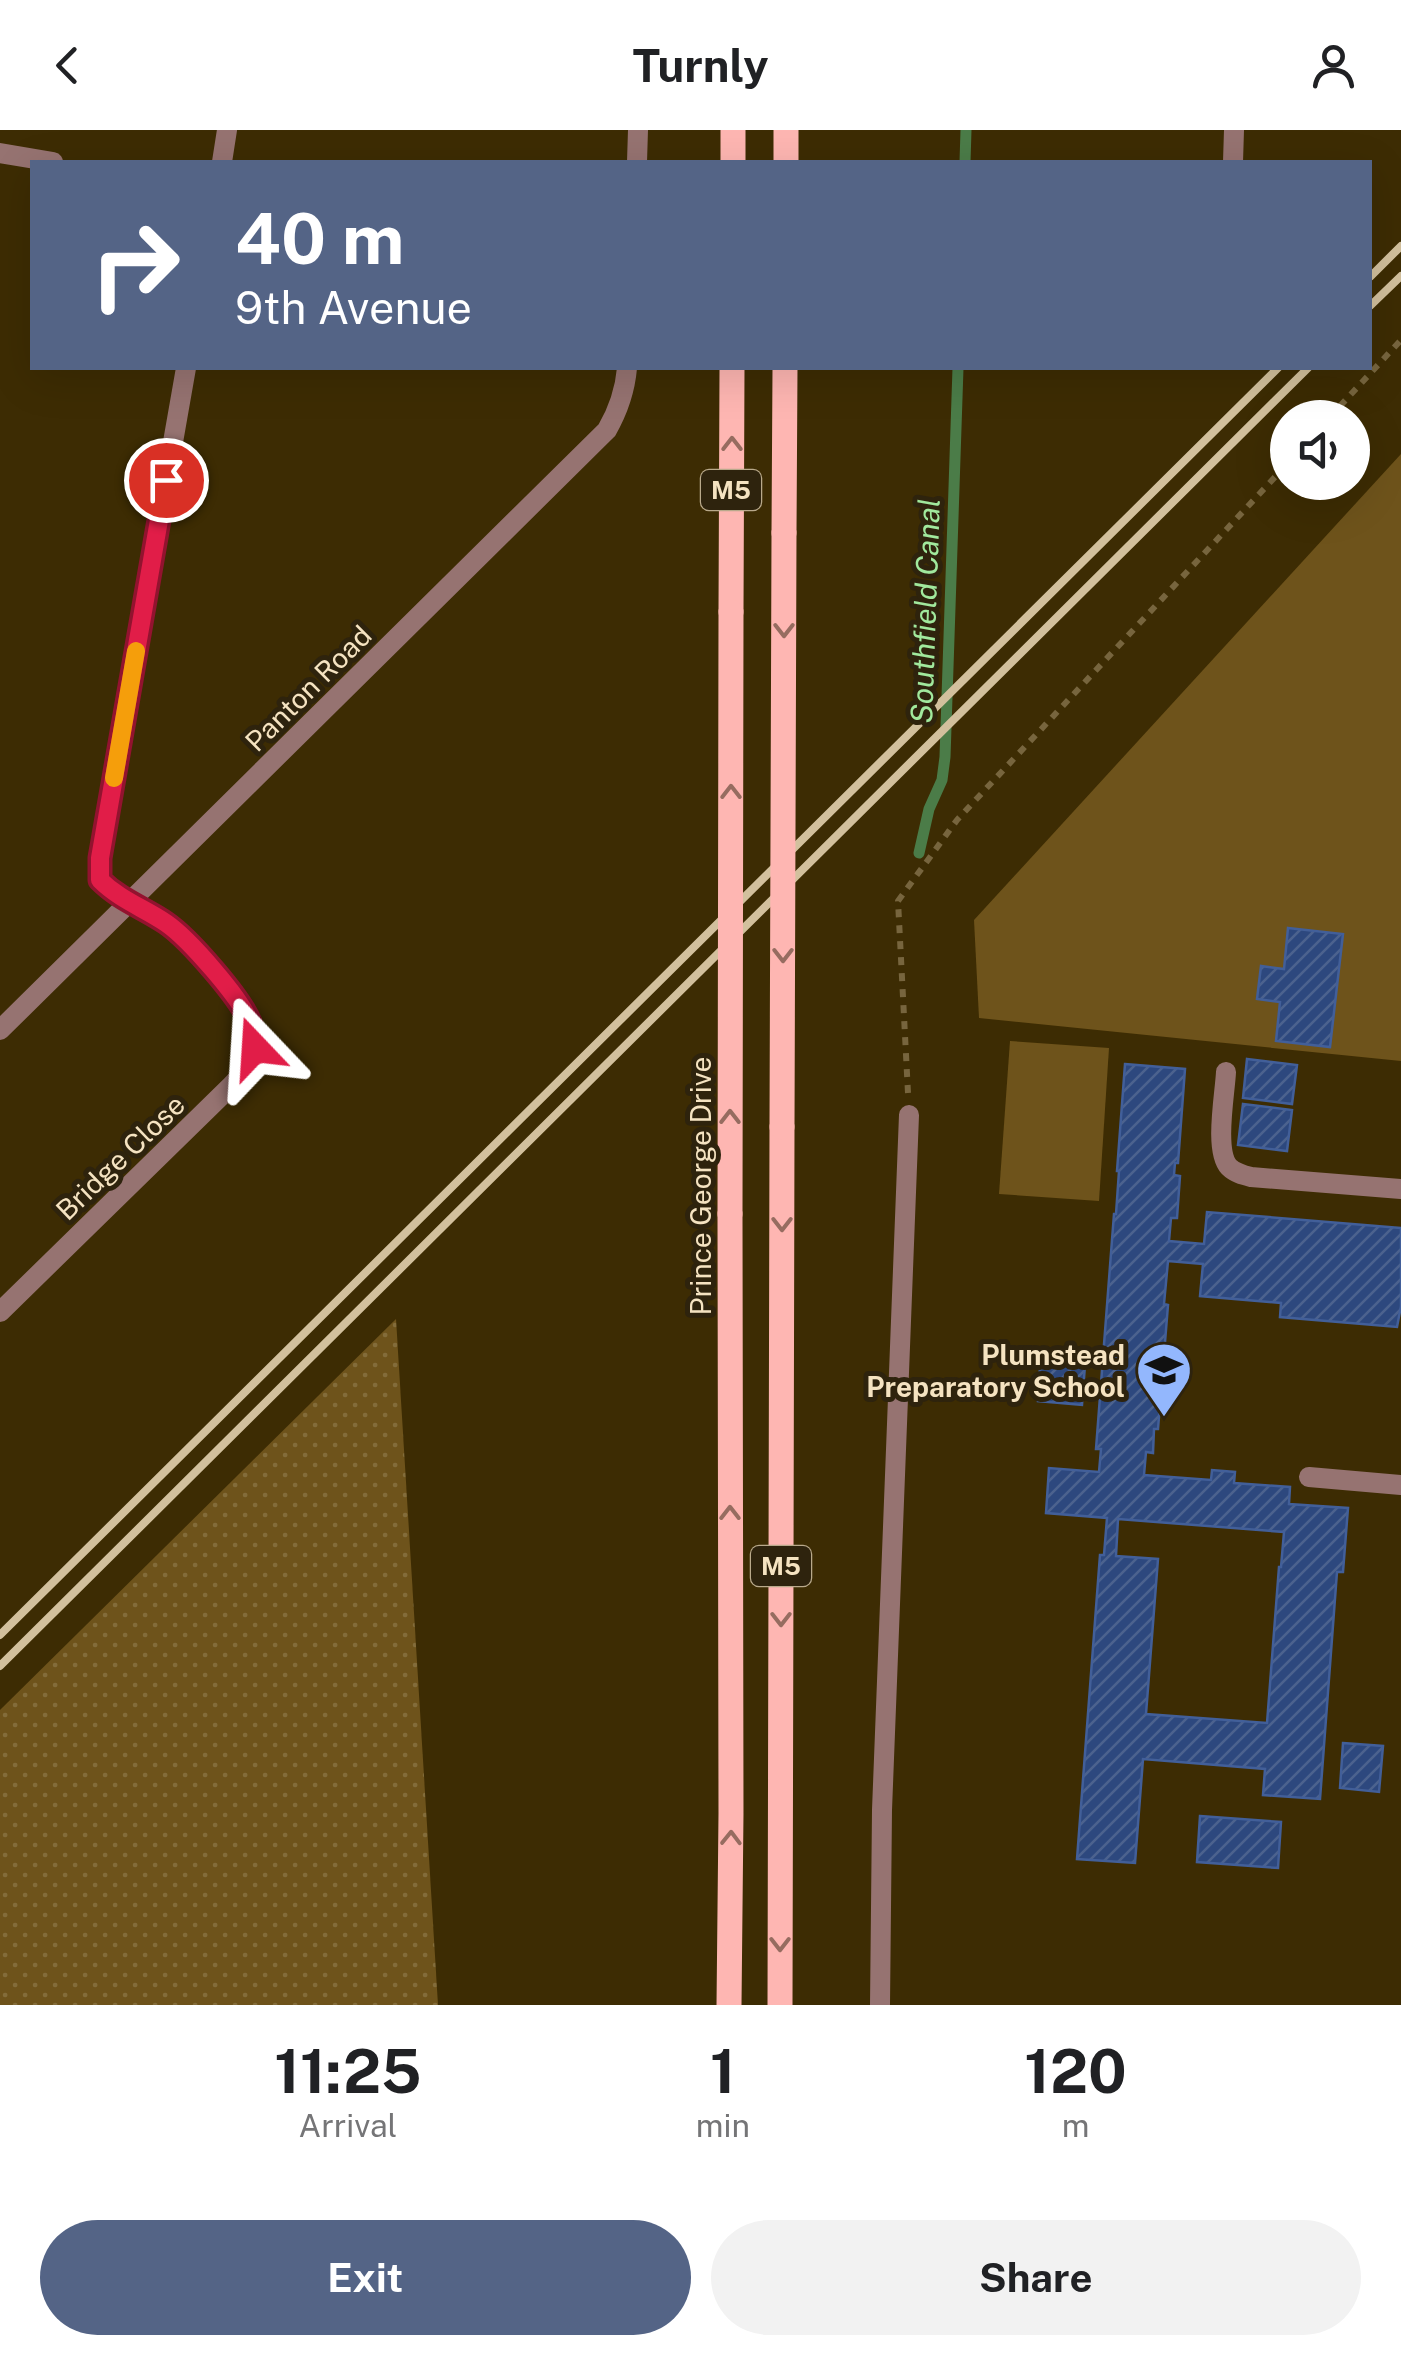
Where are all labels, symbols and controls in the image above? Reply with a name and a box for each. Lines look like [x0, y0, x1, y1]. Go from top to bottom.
icon: back [40, 38, 95, 93]
icon: person [1306, 38, 1361, 93]
text: Turnly [632, 39, 769, 92]
text: 40 m [235, 197, 405, 280]
icon: right [70, 200, 200, 330]
text: 9th Avenue [235, 281, 472, 334]
map controls [1270, 400, 1370, 500]
button: sound [1270, 400, 1370, 500]
one-way arrow [721, 436, 743, 452]
pin [124, 438, 209, 523]
icon: arrive [139, 453, 194, 508]
road number: M5 [701, 470, 761, 510]
water label: Southfield Canal [903, 498, 947, 724]
street label: Panton Road [238, 618, 378, 758]
one-way arrow [773, 624, 795, 639]
one-way arrow [720, 783, 742, 798]
one-way arrow [772, 948, 794, 964]
position arrow [203, 996, 307, 1100]
street label: Prince George Drive [684, 1057, 717, 1315]
street label: Bridge Close [49, 1088, 191, 1226]
one-way arrow [719, 1108, 741, 1124]
one-way arrow [771, 1218, 793, 1233]
place label: Plumstead Preparatory School [866, 1338, 1125, 1403]
school or university icon: Plumstead Preparatory School [1134, 1340, 1194, 1419]
one-way arrow [719, 1504, 741, 1520]
road number: M5 [751, 1546, 811, 1586]
one-way arrow [770, 1612, 792, 1628]
one-way arrow [720, 1829, 741, 1845]
one-way arrow [769, 1938, 791, 1953]
text: 11:25 [274, 2036, 422, 2107]
text: 1 [710, 2036, 736, 2107]
text: 120 [1024, 2036, 1127, 2107]
text: Arrival [298, 2107, 397, 2144]
text: min [696, 2107, 750, 2144]
text: m [1062, 2107, 1089, 2144]
button: Exit [40, 2220, 691, 2335]
button: Share [711, 2220, 1361, 2335]

